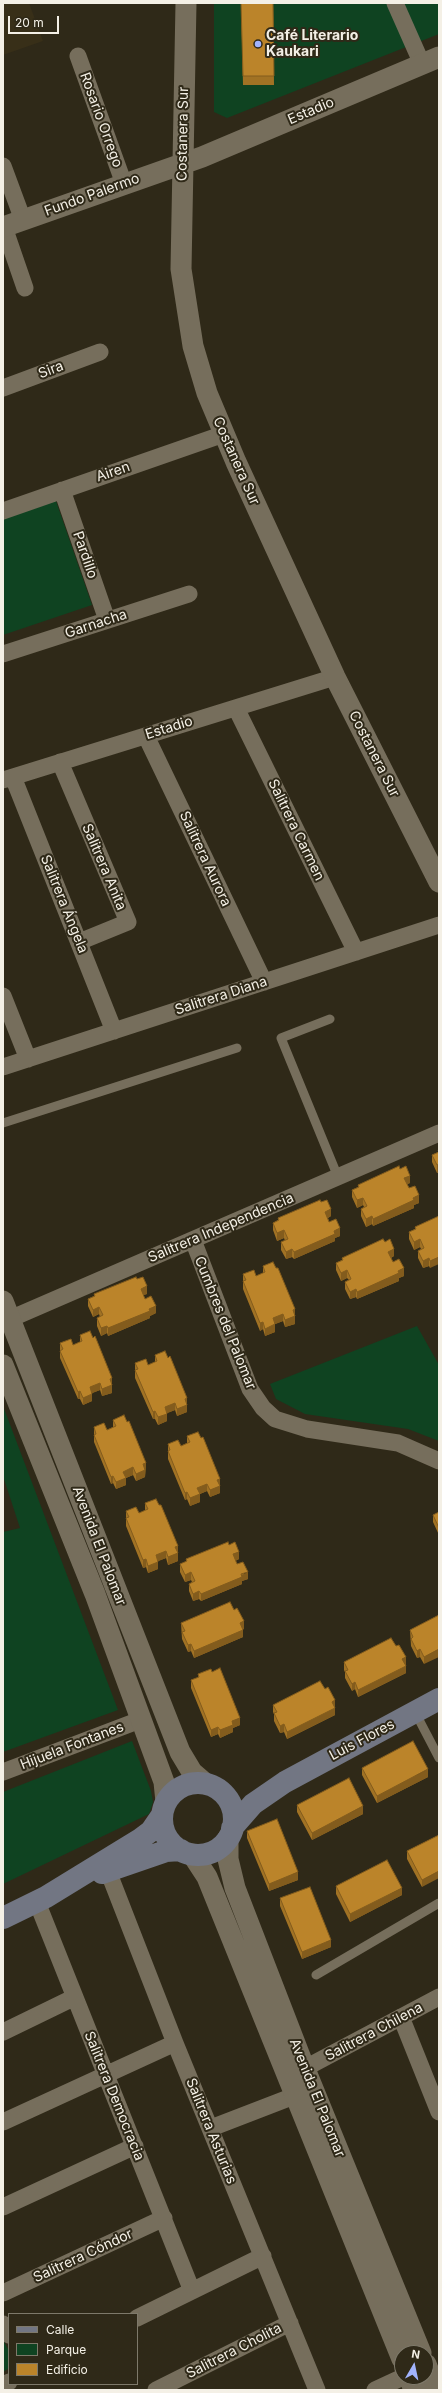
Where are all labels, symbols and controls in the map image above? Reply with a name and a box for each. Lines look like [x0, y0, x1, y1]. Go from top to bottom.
scale bar [10, 8, 61, 34]
text: 20 m [15, 15, 44, 30]
place label: Café Literario Kaukari [266, 28, 358, 60]
marker: Café Literario Kaukari [253, 39, 263, 49]
street label: Rosario Orrego [76, 70, 126, 170]
street label: Costanera Sur [174, 87, 192, 181]
street label: Estadio [285, 94, 337, 128]
street label: Fundo Palermo [42, 170, 142, 220]
street label: Sira [36, 358, 66, 382]
street label: Costanera Sur [209, 414, 263, 508]
street label: Airen [94, 458, 132, 486]
street label: Pardillo [69, 529, 101, 581]
street label: Garnacha [63, 606, 129, 642]
street label: Costanera Sur [345, 708, 403, 800]
street label: Estadio [143, 713, 195, 743]
street label: Salitrera Carmen [264, 777, 328, 883]
street label: Salitrera Aurora [176, 809, 234, 909]
street label: Salitrera Anita [78, 821, 130, 913]
street label: Salitrera Ángela [37, 852, 91, 956]
street label: Salitrera Diana [173, 973, 269, 1019]
street label: Salitrera Independencia [146, 1190, 296, 1266]
street label: Cumbres del Palomar [191, 1254, 259, 1392]
street label: Avenida El Palomar [69, 1484, 129, 1608]
street label: Luis Flores [326, 1716, 398, 1764]
street label: Hijuela Fontanes [18, 1719, 126, 1773]
street label: Salitrera Chilena [322, 1999, 426, 2065]
street label: Salitrera Democracia [80, 2029, 148, 2163]
street label: Avenida El Palomar [286, 2036, 348, 2160]
street label: Salitrera Asturias [182, 2076, 240, 2186]
street label: Salitrera Cóndor [31, 2226, 135, 2286]
legend [8, 2313, 138, 2385]
street label: Salitrera Cholita [184, 2320, 284, 2382]
text: Calle [46, 2322, 74, 2337]
text: Parque [46, 2342, 86, 2357]
north arrow [394, 2345, 434, 2385]
text: N [410, 2347, 421, 2362]
text: Edificio [46, 2362, 88, 2377]

